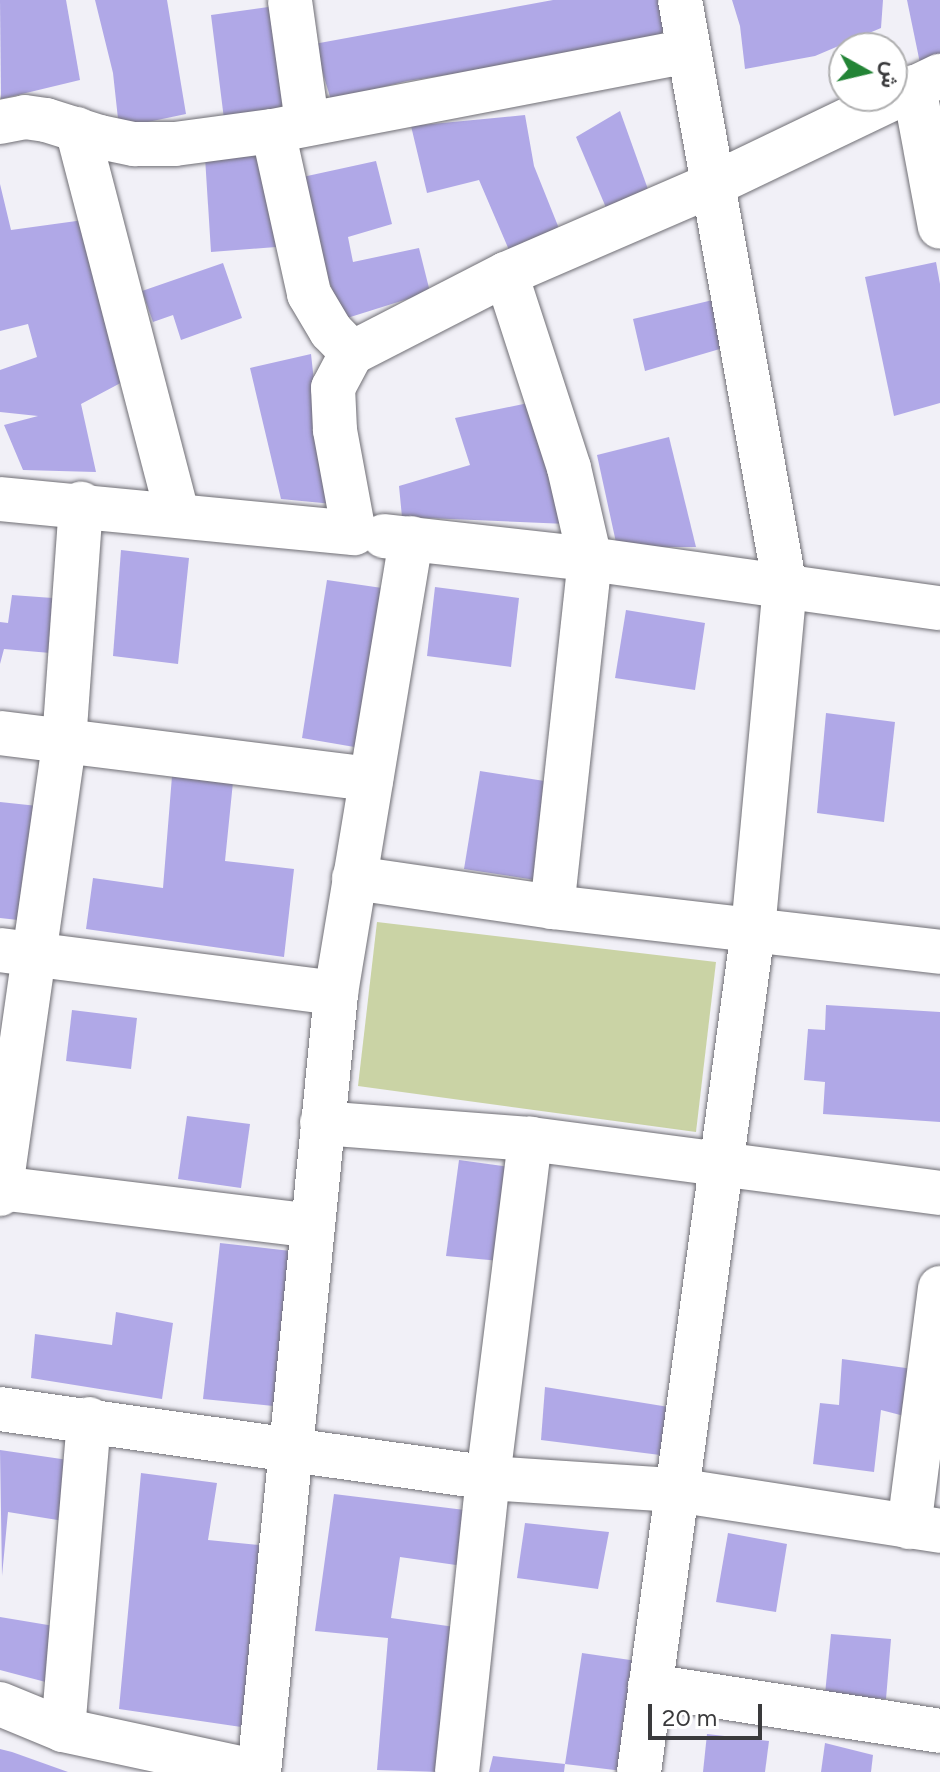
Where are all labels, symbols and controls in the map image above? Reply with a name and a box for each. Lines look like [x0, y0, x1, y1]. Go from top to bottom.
north arrow [828, 32, 908, 112]
text: ش [875, 60, 905, 90]
scale bar [652, 1688, 766, 1738]
text: 20 m [662, 1703, 717, 1732]

